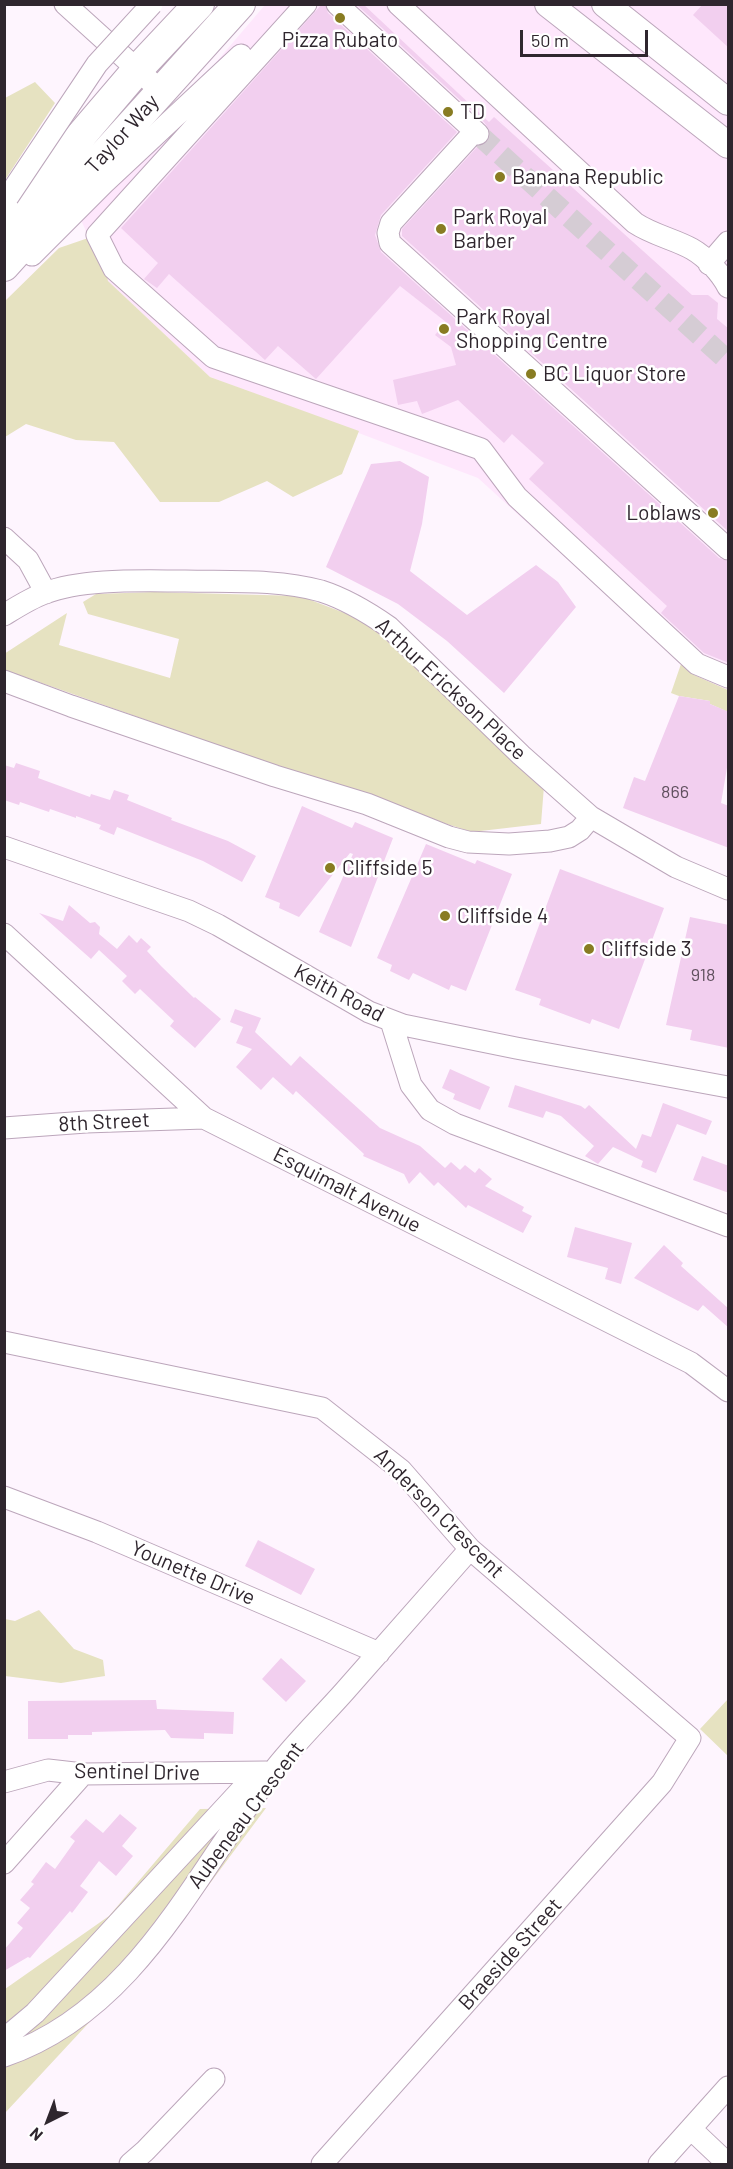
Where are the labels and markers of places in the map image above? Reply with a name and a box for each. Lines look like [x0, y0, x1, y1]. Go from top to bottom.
marker: Pizza Rubato [333, 11, 347, 25]
place label: Pizza Rubato [282, 27, 398, 53]
place label: TD [460, 99, 485, 125]
marker: TD [441, 105, 455, 119]
place label: Banana Republic [512, 164, 663, 190]
marker: Banana Republic [493, 170, 507, 184]
place label: Park Royal Barber [453, 204, 547, 254]
marker: Park Royal Barber [434, 222, 448, 236]
place label: Park Royal Shopping Centre [456, 304, 608, 354]
marker: Park Royal Shopping Centre [437, 322, 451, 336]
place label: BC Liquor Store [543, 361, 686, 387]
marker: BC Liquor Store [524, 367, 538, 381]
place label: Loblaws [626, 500, 701, 526]
marker: Loblaws [706, 506, 720, 520]
place label: Cliffside 5 [342, 855, 433, 881]
marker: Cliffside 5 [323, 861, 337, 875]
place label: Cliffside 4 [457, 903, 548, 929]
marker: Cliffside 4 [438, 909, 452, 923]
place label: Cliffside 3 [601, 936, 692, 962]
marker: Cliffside 3 [582, 942, 596, 956]

